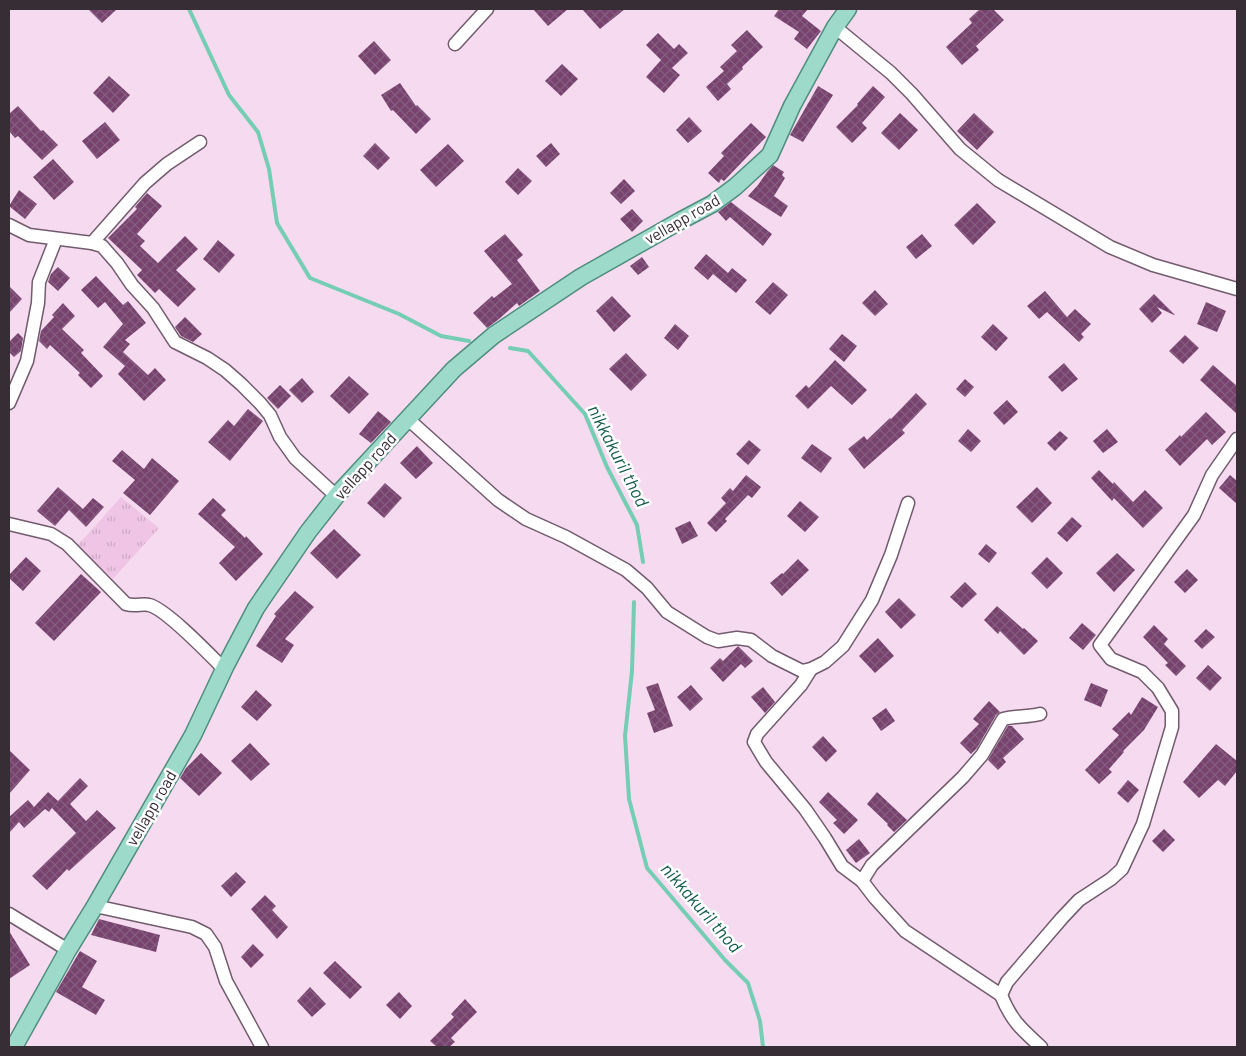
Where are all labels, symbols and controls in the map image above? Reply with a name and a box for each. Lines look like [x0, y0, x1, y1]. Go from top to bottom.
street label: vellapp road [641, 189, 723, 248]
water label: nikkakuril thod [584, 401, 654, 511]
street label: vellapp road [330, 428, 400, 503]
street label: vellapp road [121, 767, 180, 849]
water label: nikkakuril thod [657, 858, 747, 957]

